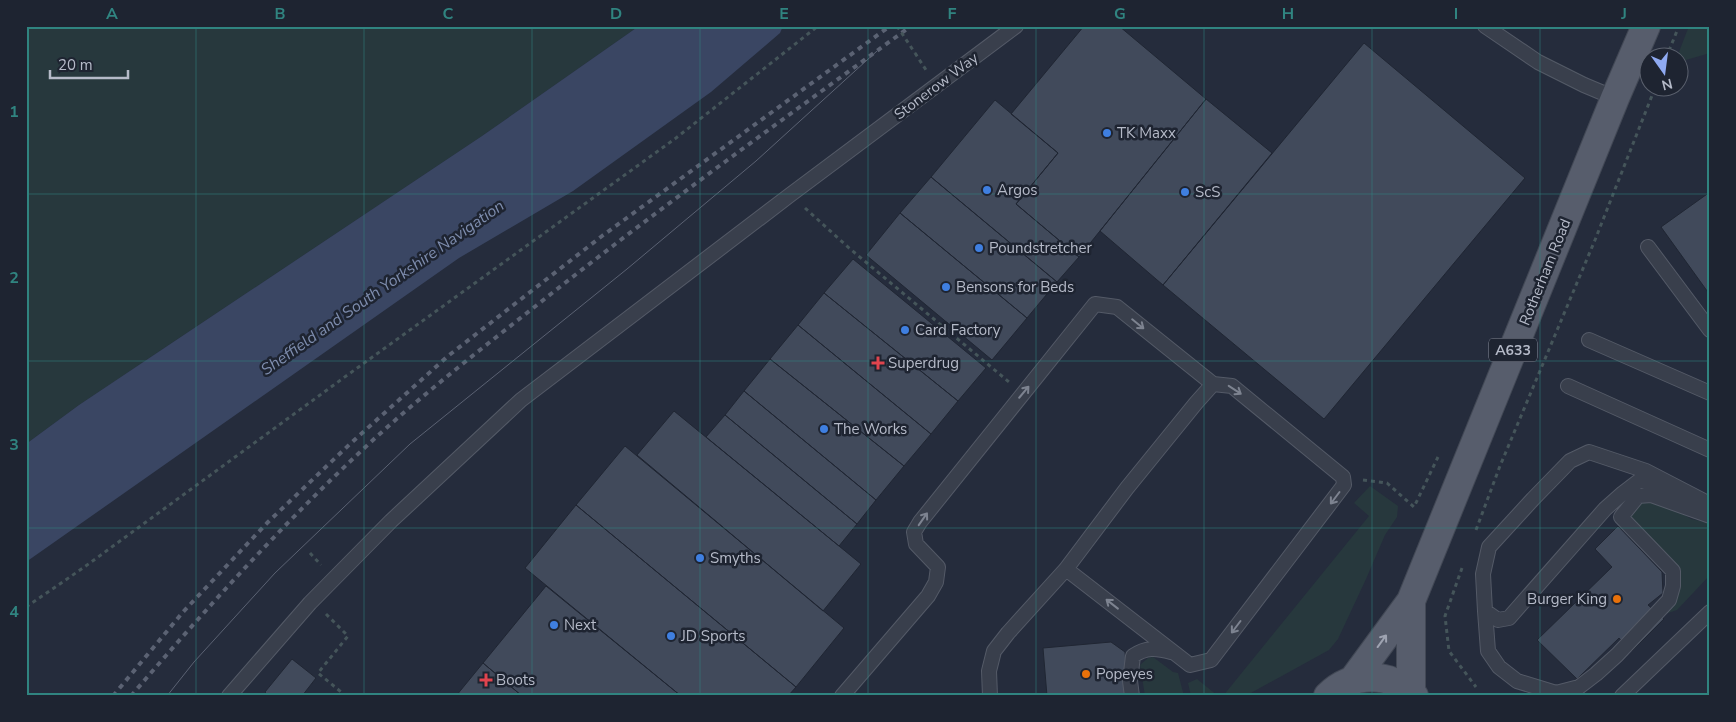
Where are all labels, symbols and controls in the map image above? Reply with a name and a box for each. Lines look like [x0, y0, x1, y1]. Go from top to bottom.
text: A [106, 3, 118, 25]
text: B [274, 3, 286, 25]
text: C [443, 3, 454, 25]
text: D [610, 3, 622, 25]
text: E [779, 3, 789, 25]
text: F [948, 3, 957, 25]
text: G [1114, 3, 1126, 25]
text: H [1282, 3, 1294, 25]
text: I [1454, 3, 1458, 25]
text: J [1620, 3, 1627, 25]
scale bar [50, 48, 128, 80]
street label: Stonerow Way [890, 48, 982, 124]
north arrow [1638, 48, 1688, 98]
text: 20 m [58, 55, 93, 75]
text: N [1660, 74, 1674, 95]
text: 1 [9, 101, 19, 123]
place label: TK Maxx [1117, 123, 1176, 143]
marker: TK Maxx [1101, 127, 1113, 139]
place label: Argos [997, 180, 1038, 200]
place label: ScS [1195, 182, 1220, 202]
marker: Argos [981, 184, 993, 196]
marker: ScS [1179, 186, 1191, 198]
water label: Sheffield and South Yorkshire Navigation [257, 195, 509, 381]
street label: Rotherham Road [1515, 216, 1575, 328]
place label: Poundstretcher [989, 238, 1092, 258]
marker: Poundstretcher [973, 242, 985, 254]
text: 2 [9, 267, 19, 289]
place label: Bensons for Beds [956, 277, 1074, 297]
marker: Bensons for Beds [940, 281, 952, 293]
one-way arrow [1131, 318, 1144, 329]
place label: Card Factory [915, 320, 1001, 340]
marker: Card Factory [899, 324, 911, 336]
road number: A633 [1489, 338, 1537, 362]
place label: Superdrug [888, 353, 959, 373]
marker: Superdrug [872, 357, 884, 369]
one-way arrow [1228, 385, 1242, 396]
one-way arrow [1018, 386, 1029, 399]
place label: The Works [834, 419, 907, 439]
marker: The Works [818, 423, 830, 435]
text: 3 [9, 434, 19, 456]
one-way arrow [1329, 491, 1340, 504]
one-way arrow [918, 512, 928, 526]
place label: Smyths [710, 548, 761, 568]
marker: Smyths [694, 552, 706, 564]
place label: Burger King [1527, 589, 1607, 609]
marker: Burger King [1611, 593, 1623, 605]
one-way arrow [1105, 599, 1118, 610]
text: 4 [9, 601, 19, 623]
place label: Next [564, 615, 597, 635]
marker: Next [548, 619, 560, 631]
one-way arrow [1231, 620, 1242, 633]
place label: JD Sports [680, 626, 745, 646]
marker: JD Sports [665, 630, 677, 642]
one-way arrow [1377, 634, 1387, 648]
place label: Popeyes [1096, 664, 1153, 684]
marker: Popeyes [1080, 668, 1092, 680]
place label: Boots [496, 670, 535, 690]
marker: Boots [480, 674, 492, 686]

